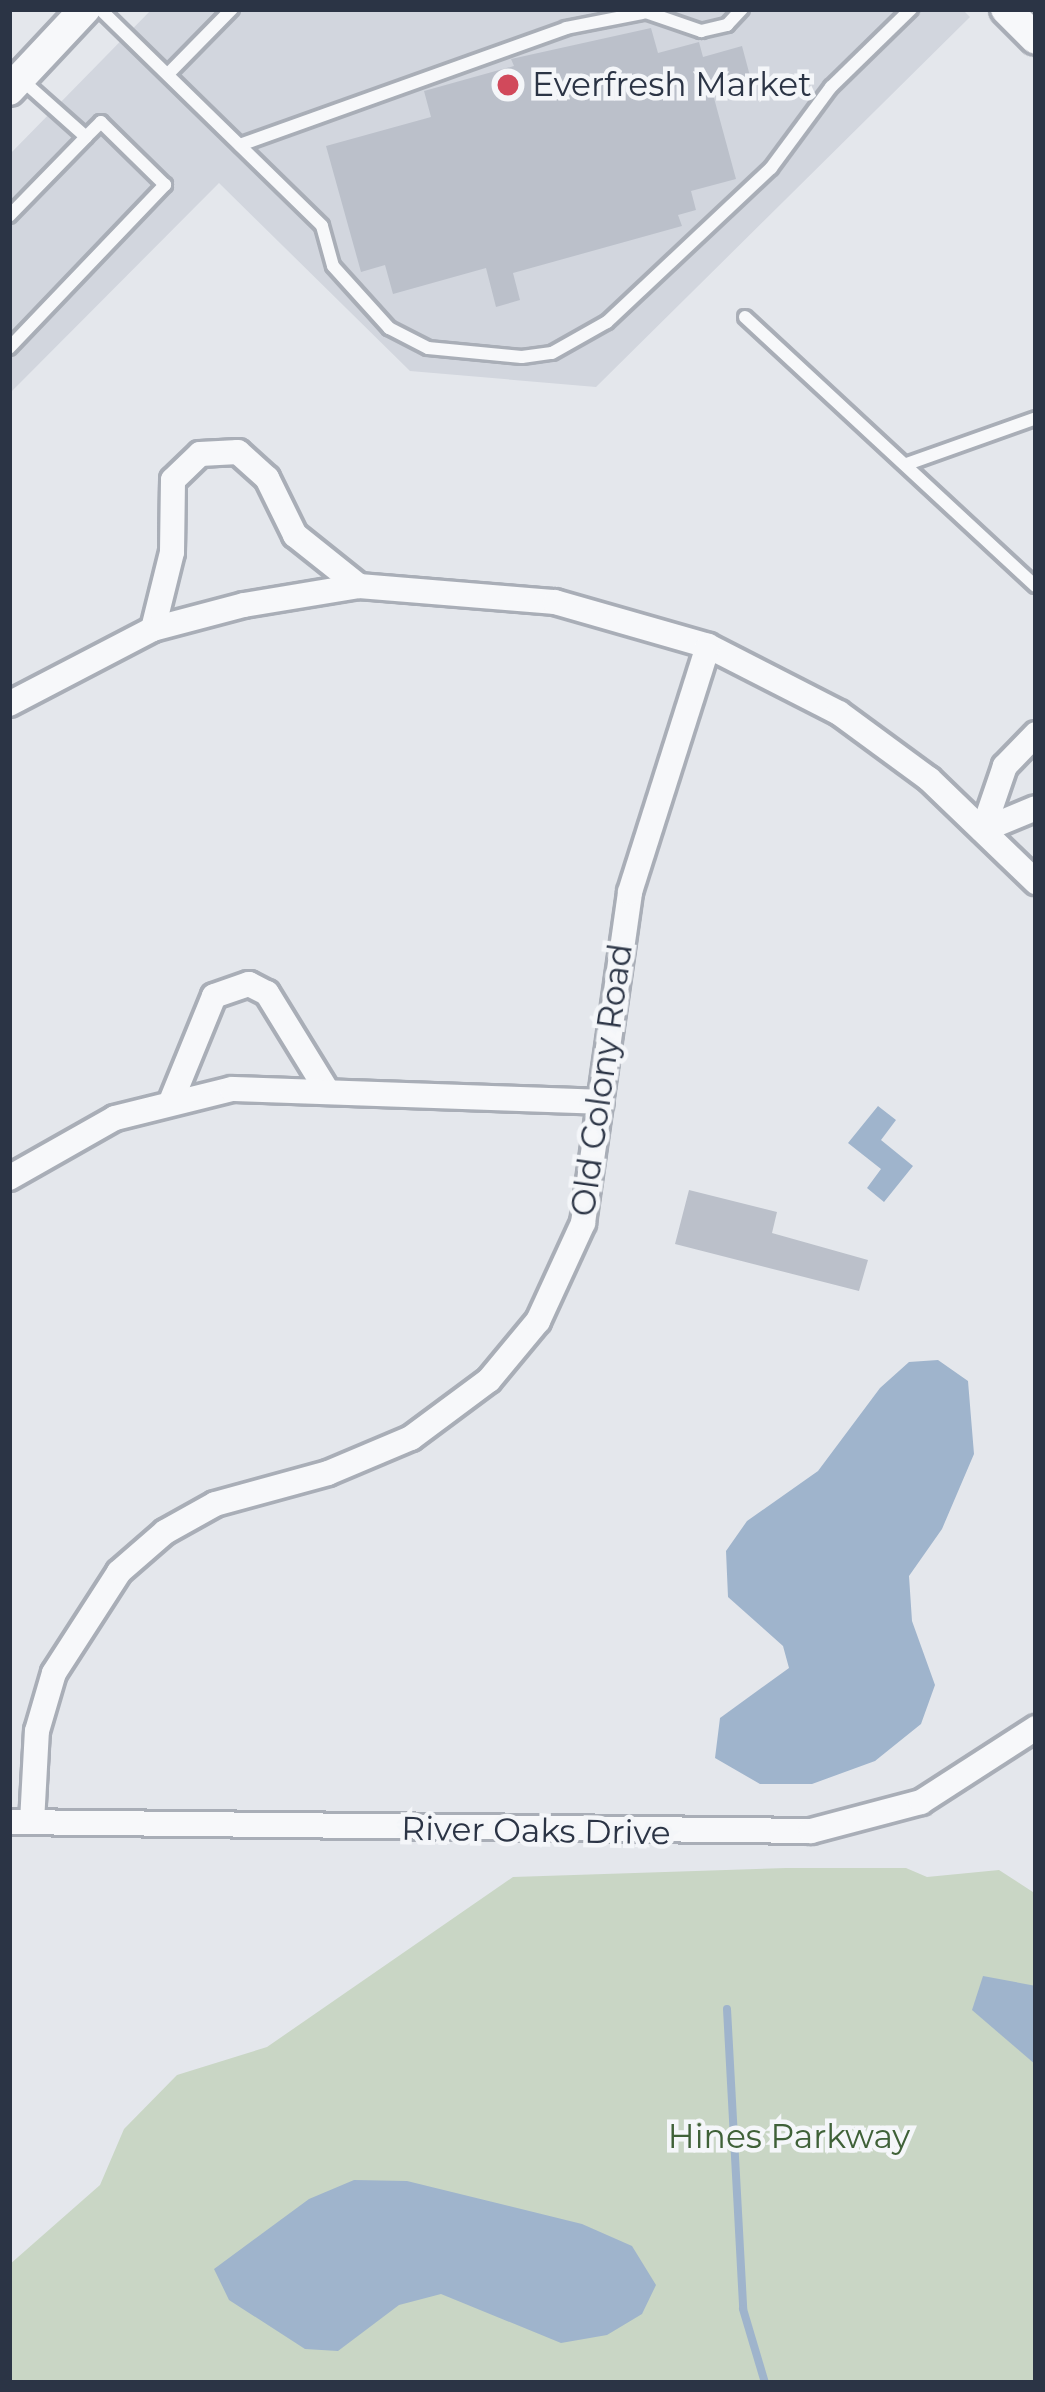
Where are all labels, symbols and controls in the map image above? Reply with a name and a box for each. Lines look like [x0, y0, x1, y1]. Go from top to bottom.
place label: Everfresh Market [532, 65, 812, 105]
marker: Everfresh Market [495, 72, 521, 98]
street label: Old Colony Road [563, 941, 641, 1219]
street label: River Oaks Drive [401, 1809, 671, 1853]
park label: Hines Parkway [668, 2117, 910, 2157]

